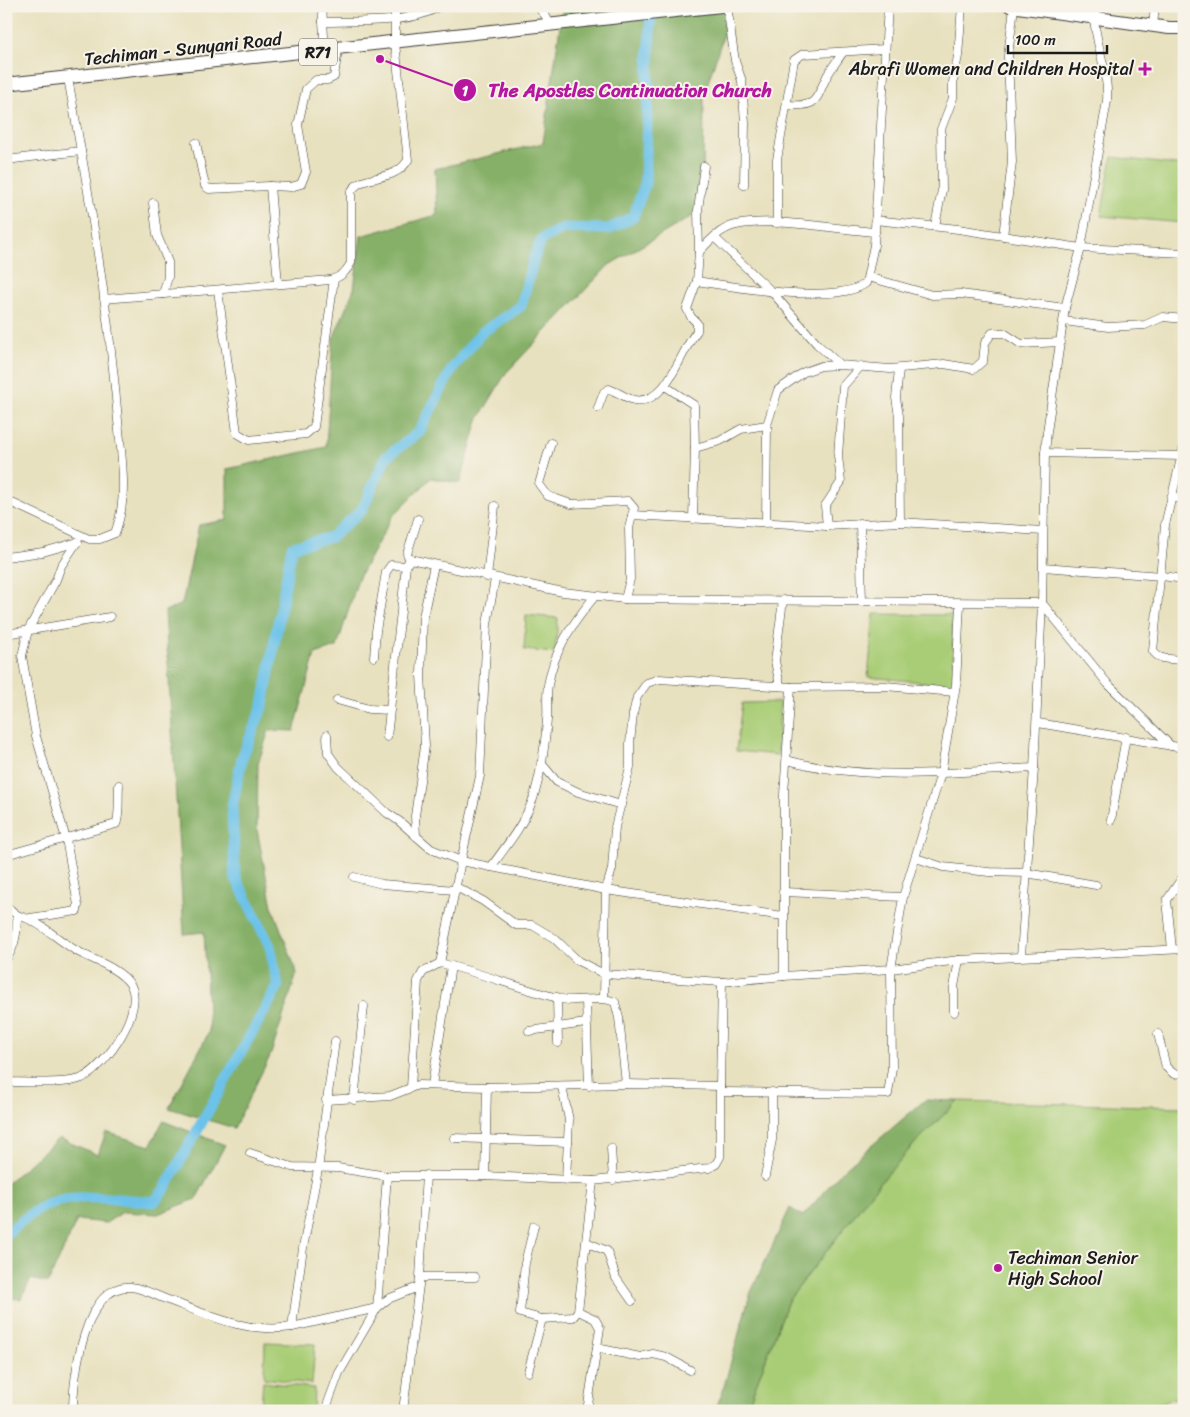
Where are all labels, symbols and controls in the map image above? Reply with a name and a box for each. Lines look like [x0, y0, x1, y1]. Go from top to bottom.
scale bar [1008, 22, 1106, 54]
street label: Techiman - Sunyani Road [83, 23, 285, 75]
text: 100 m [1015, 27, 1056, 53]
road number: R71 [299, 38, 337, 66]
place label: Abrafi Women and Children Hospital [848, 53, 1135, 85]
marker: Abrafi Women and Children Hospital [1138, 62, 1152, 76]
callout: The Apostles Continuation Church [452, 73, 782, 107]
text: The Apostles Continuation Church [488, 74, 772, 107]
text: 1 [462, 78, 469, 104]
place label: Techiman Senior High School [1008, 1242, 1139, 1295]
marker: Techiman Senior High School [992, 1262, 1004, 1274]

